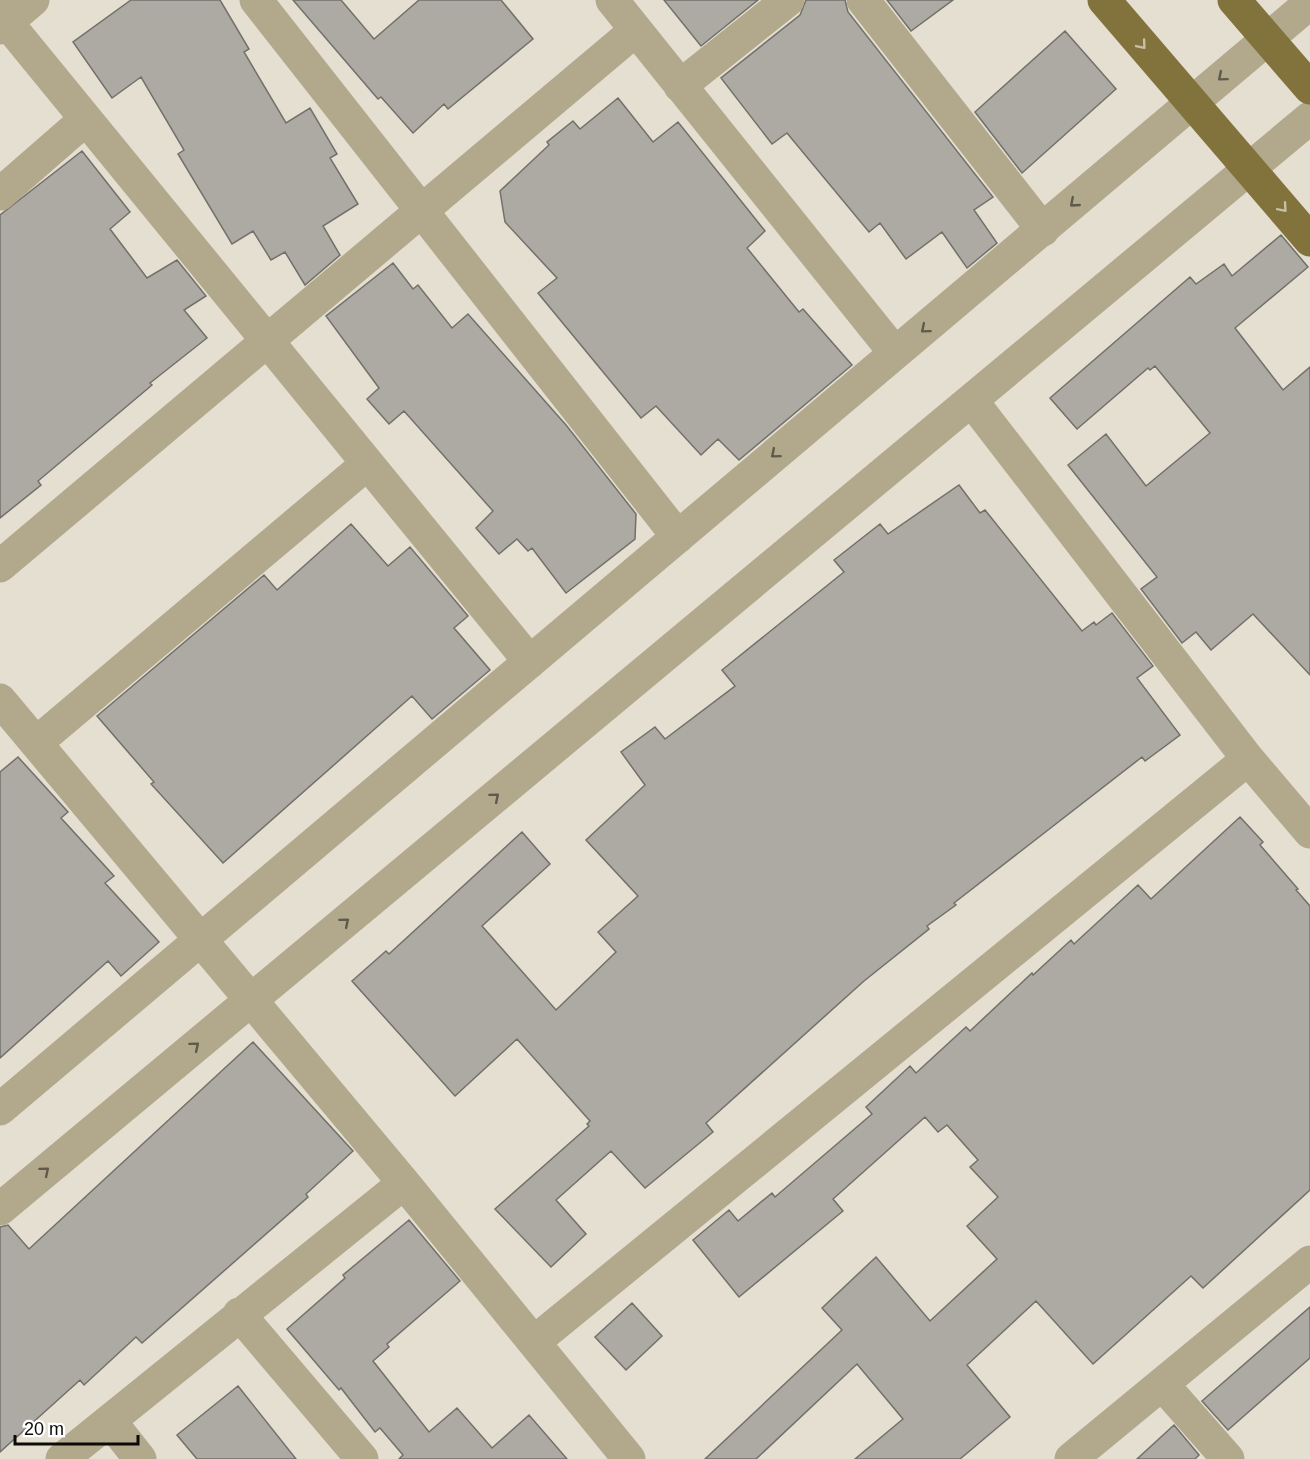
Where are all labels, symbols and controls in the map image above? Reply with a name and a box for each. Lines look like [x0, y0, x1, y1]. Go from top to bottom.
one-way arrow [1135, 38, 1146, 49]
one-way arrow [1218, 70, 1229, 81]
one-way arrow [1070, 196, 1081, 207]
one-way arrow [1276, 201, 1287, 212]
one-way arrow [921, 321, 932, 332]
one-way arrow [771, 447, 782, 458]
one-way arrow [488, 793, 499, 804]
one-way arrow [338, 918, 349, 929]
one-way arrow [188, 1043, 199, 1054]
one-way arrow [38, 1168, 49, 1179]
scale bar [15, 1408, 138, 1446]
text: 20 m [24, 1419, 64, 1439]

